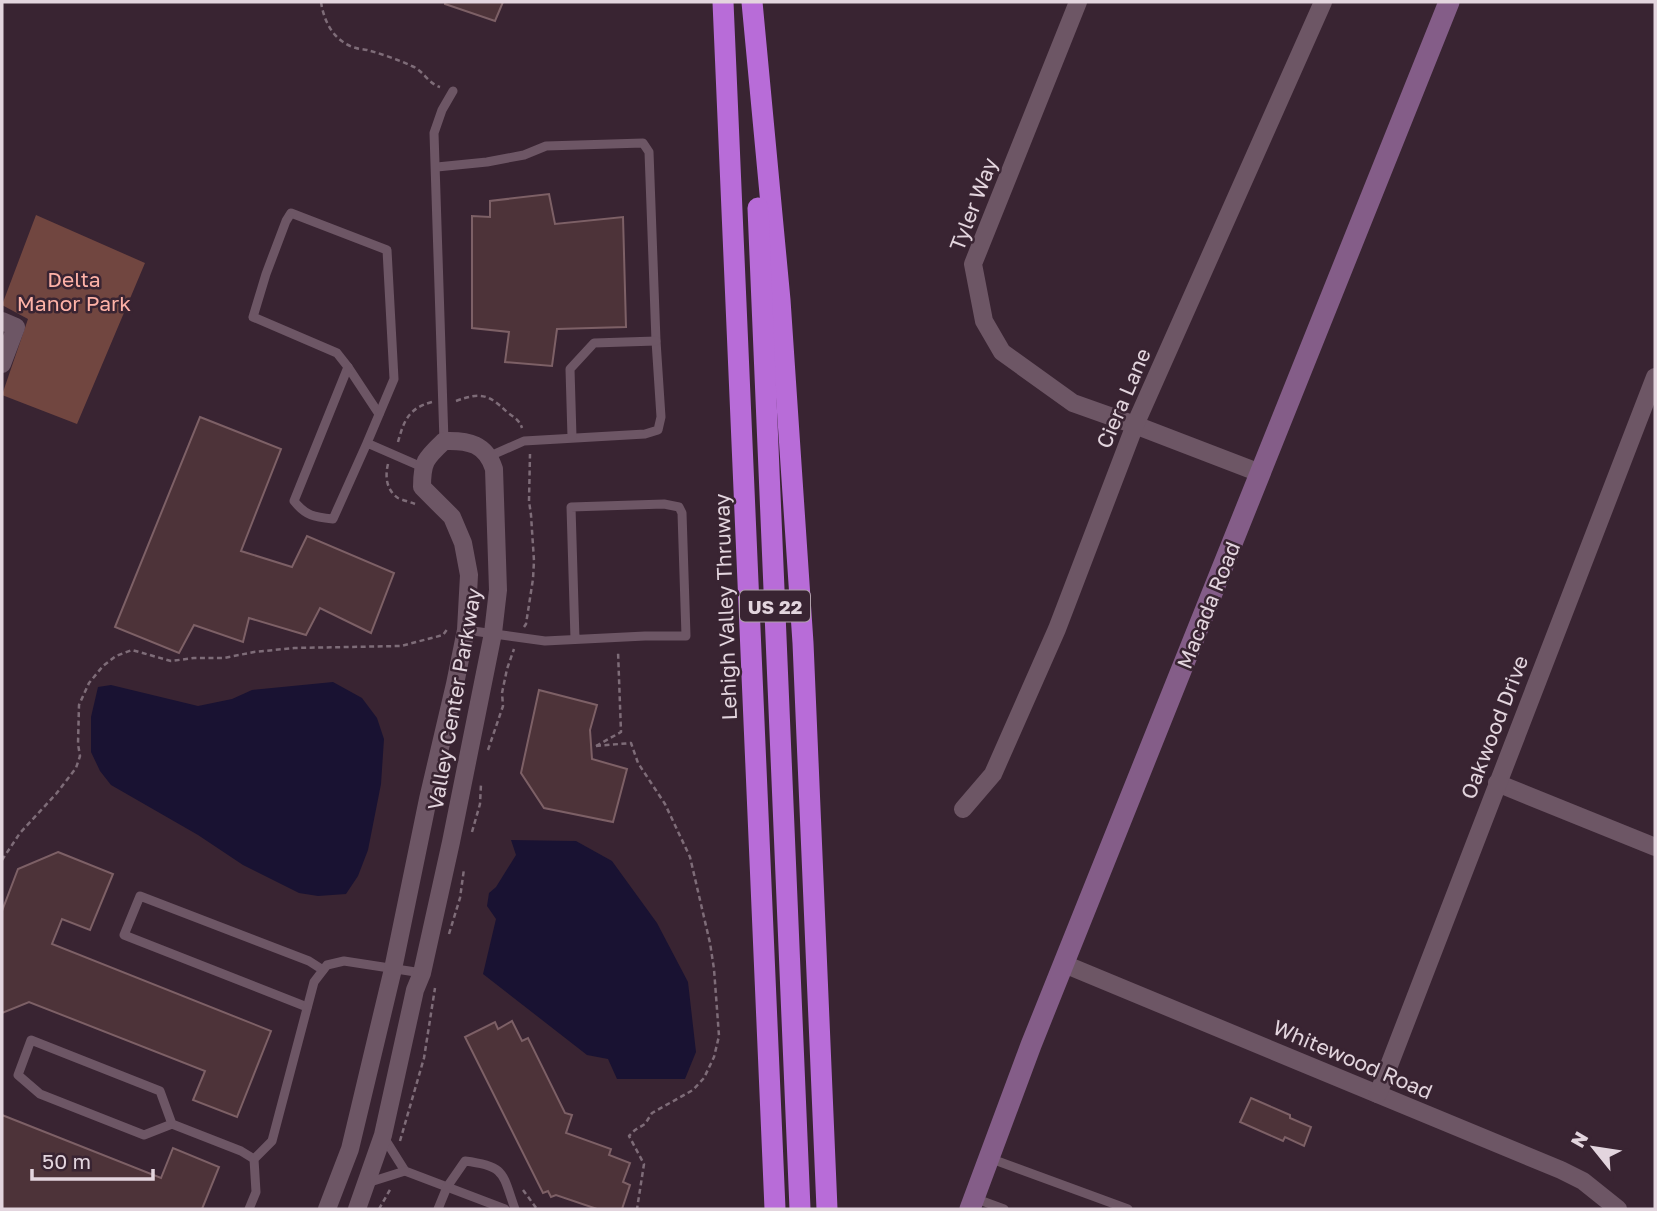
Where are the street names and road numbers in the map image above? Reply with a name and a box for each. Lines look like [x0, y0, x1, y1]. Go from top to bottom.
street label: Tyler Way [943, 153, 1003, 254]
street label: Ciera Lane [1090, 344, 1156, 452]
street label: Lehigh Valley Thruway [708, 493, 742, 721]
street label: Macada Road [1171, 538, 1245, 672]
street label: Valley Center Parkway [422, 586, 486, 812]
road number: US 22 [740, 590, 810, 622]
street label: Oakwood Drive [1455, 652, 1533, 802]
street label: Whitewood Road [1269, 1014, 1437, 1104]

